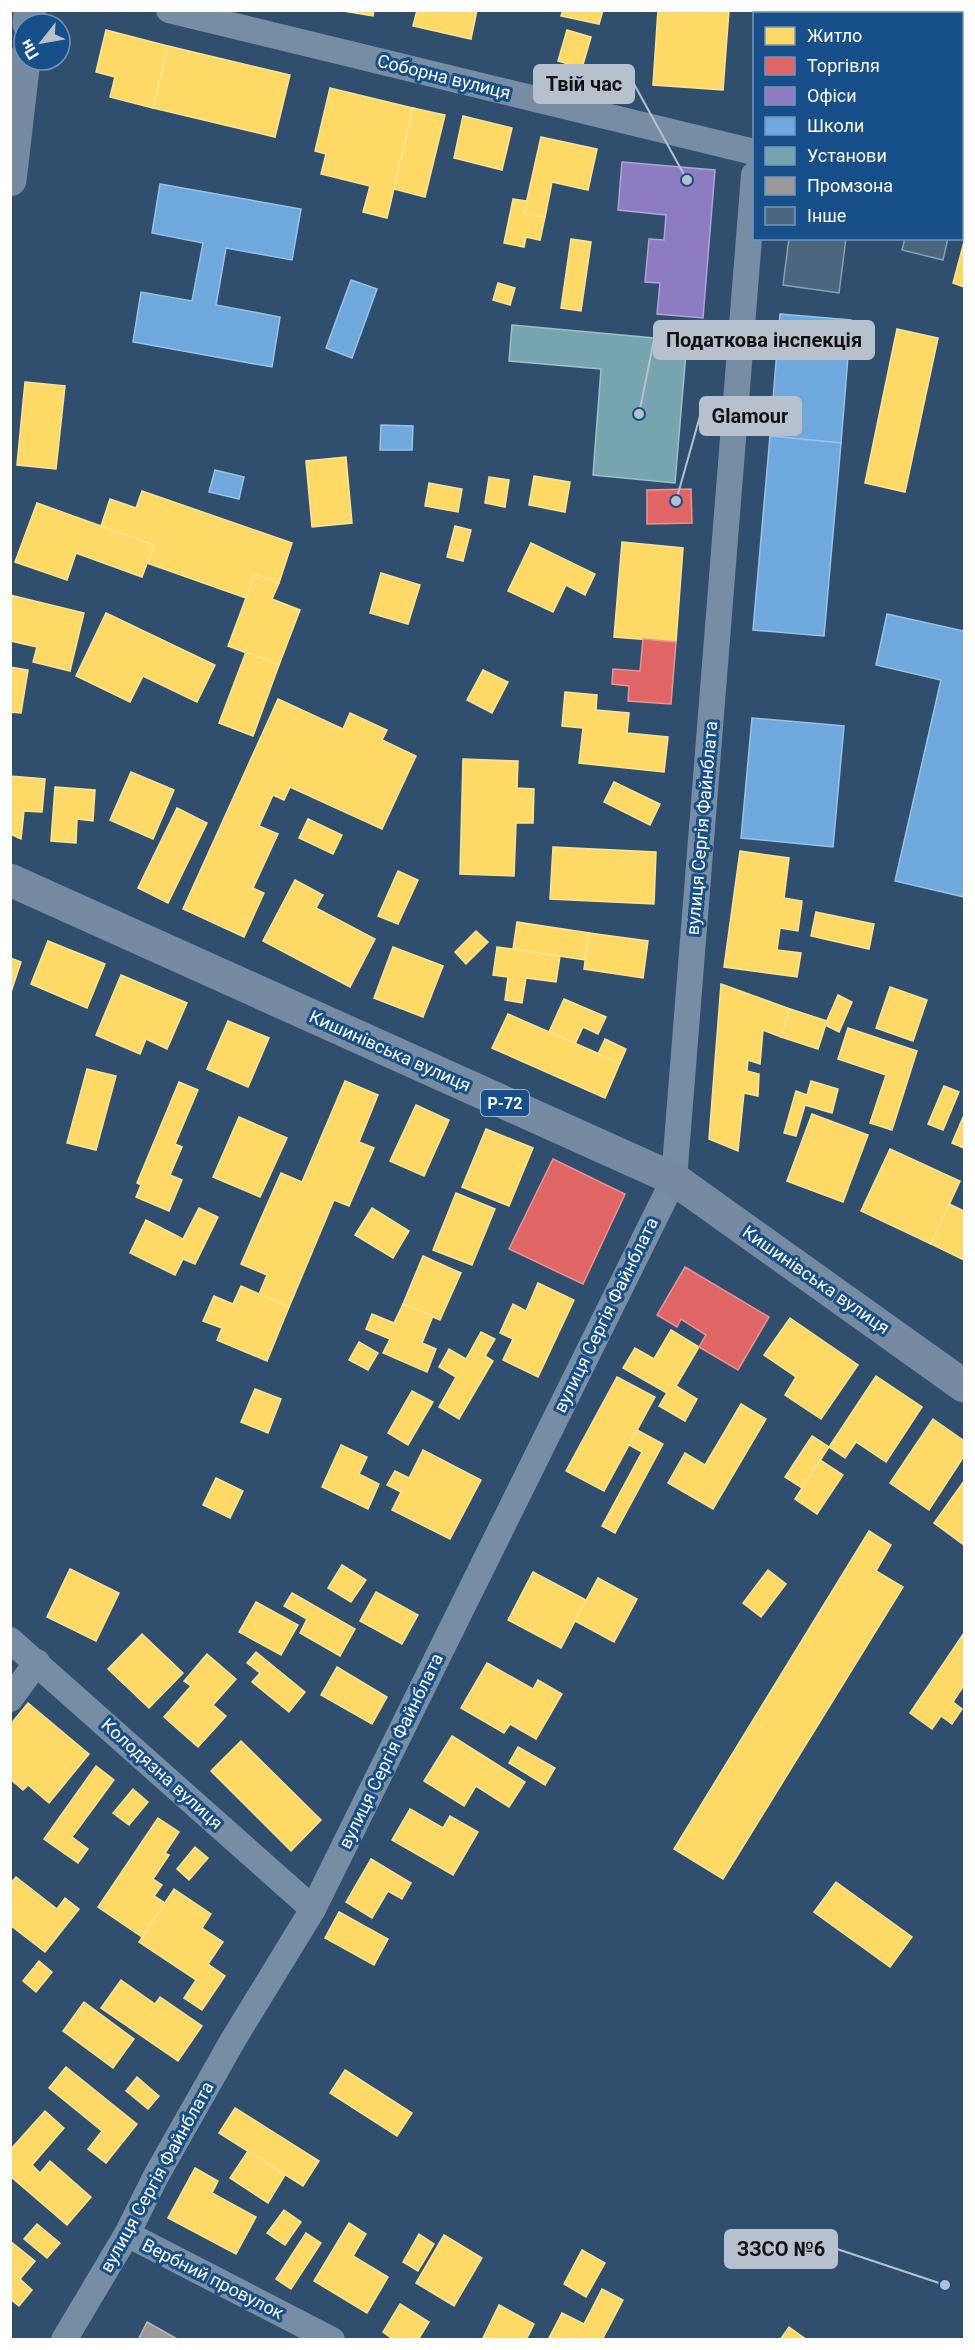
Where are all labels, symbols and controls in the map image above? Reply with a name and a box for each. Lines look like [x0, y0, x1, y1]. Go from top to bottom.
north arrow [12, 12, 72, 72]
legend [753, 12, 963, 240]
text: Житло [807, 25, 862, 46]
text: Пн [16, 36, 43, 63]
street label: Соборна вулиця [375, 50, 513, 103]
text: Торгівля [807, 55, 880, 76]
callout: Твій час [534, 65, 634, 103]
text: Твій час [546, 72, 622, 96]
text: Офіси [807, 85, 857, 106]
text: Школи [807, 115, 864, 136]
text: Установи [807, 145, 887, 166]
text: Промзона [807, 175, 893, 196]
text: Інше [807, 205, 846, 226]
callout: Податкова інспекція [654, 321, 874, 359]
text: Податкова інспекція [666, 328, 862, 352]
callout: Glamour [700, 397, 801, 435]
text: Glamour [712, 404, 789, 428]
street label: вулиця Сергія Файнблата [682, 720, 721, 936]
street label: Кишинівська вулиця [306, 1005, 474, 1096]
road number: Р-72 [481, 1090, 529, 1116]
street label: вулиця Сергія Файнблата [549, 1214, 662, 1416]
street label: Кишинівська вулиця [739, 1221, 894, 1338]
street label: вулиця Сергія Файнблата [334, 1650, 447, 1852]
street label: Колодязна вулиця [97, 1714, 227, 1834]
street label: вулиця Сергія Файнблата [95, 2078, 218, 2276]
callout: ЗЗСО №6 [725, 2230, 837, 2268]
street label: Вербний провулок [139, 2234, 288, 2323]
text: ЗЗСО №6 [737, 2237, 825, 2261]

